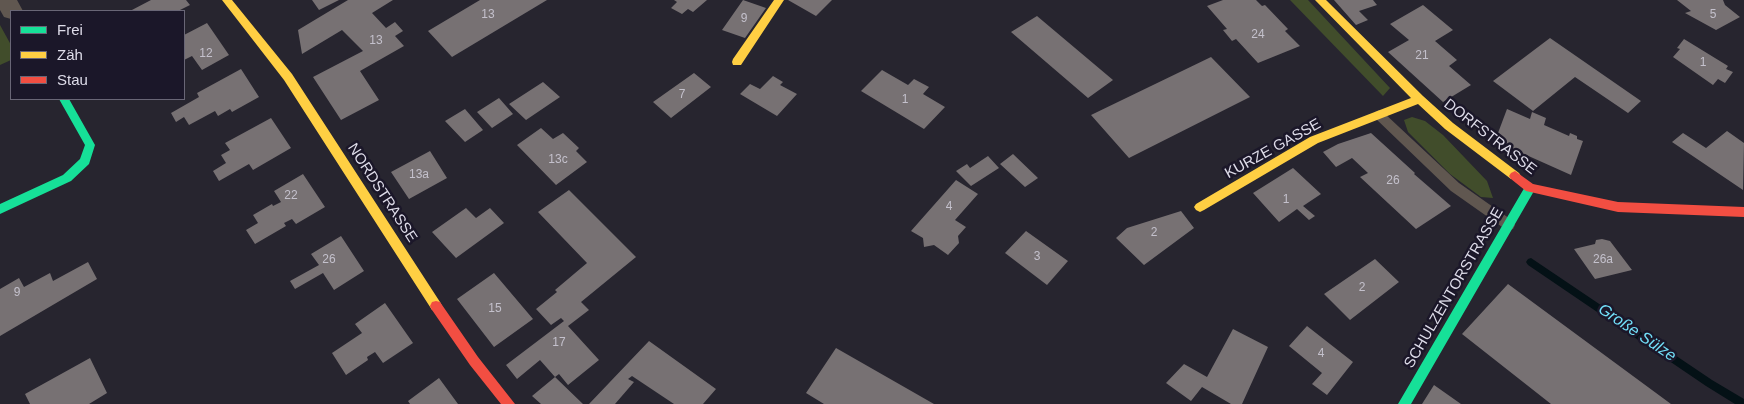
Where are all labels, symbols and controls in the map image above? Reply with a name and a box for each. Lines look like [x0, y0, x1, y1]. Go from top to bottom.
house number: 13 [481, 8, 495, 22]
house number: 5 [1710, 8, 1716, 22]
legend [10, 10, 185, 100]
house number: 9 [741, 12, 747, 26]
text: Frei [57, 21, 83, 38]
house number: 24 [1251, 28, 1265, 42]
house number: 13 [369, 34, 383, 48]
text: Zäh [57, 46, 83, 63]
house number: 12 [199, 47, 213, 61]
house number: 21 [1415, 49, 1429, 63]
house number: 1 [1700, 56, 1706, 70]
text: Stau [57, 71, 88, 88]
house number: 7 [679, 88, 685, 102]
house number: 1 [902, 93, 908, 107]
street label: DORFSTRASSE [1440, 95, 1540, 179]
street label: KURZE GASSE [1222, 115, 1324, 183]
street label: NORDSTRASSE [343, 140, 421, 246]
house number: 13c [548, 153, 568, 167]
house number: 13a [409, 168, 429, 182]
house number: 26 [1386, 174, 1400, 188]
house number: 22 [284, 189, 298, 203]
house number: 1 [1283, 193, 1289, 207]
house number: 4 [946, 200, 952, 214]
street label: SCHULZENTORSTRASSE [1401, 205, 1507, 371]
house number: 2 [1151, 226, 1157, 240]
house number: 3 [1034, 250, 1040, 264]
house number: 26 [322, 253, 336, 267]
house number: 26a [1593, 253, 1613, 267]
house number: 2 [1359, 281, 1365, 295]
house number: 9 [14, 286, 20, 300]
water label: Große Sülze [1594, 300, 1680, 366]
house number: 15 [488, 302, 502, 316]
house number: 17 [552, 336, 566, 350]
house number: 4 [1318, 347, 1324, 361]

